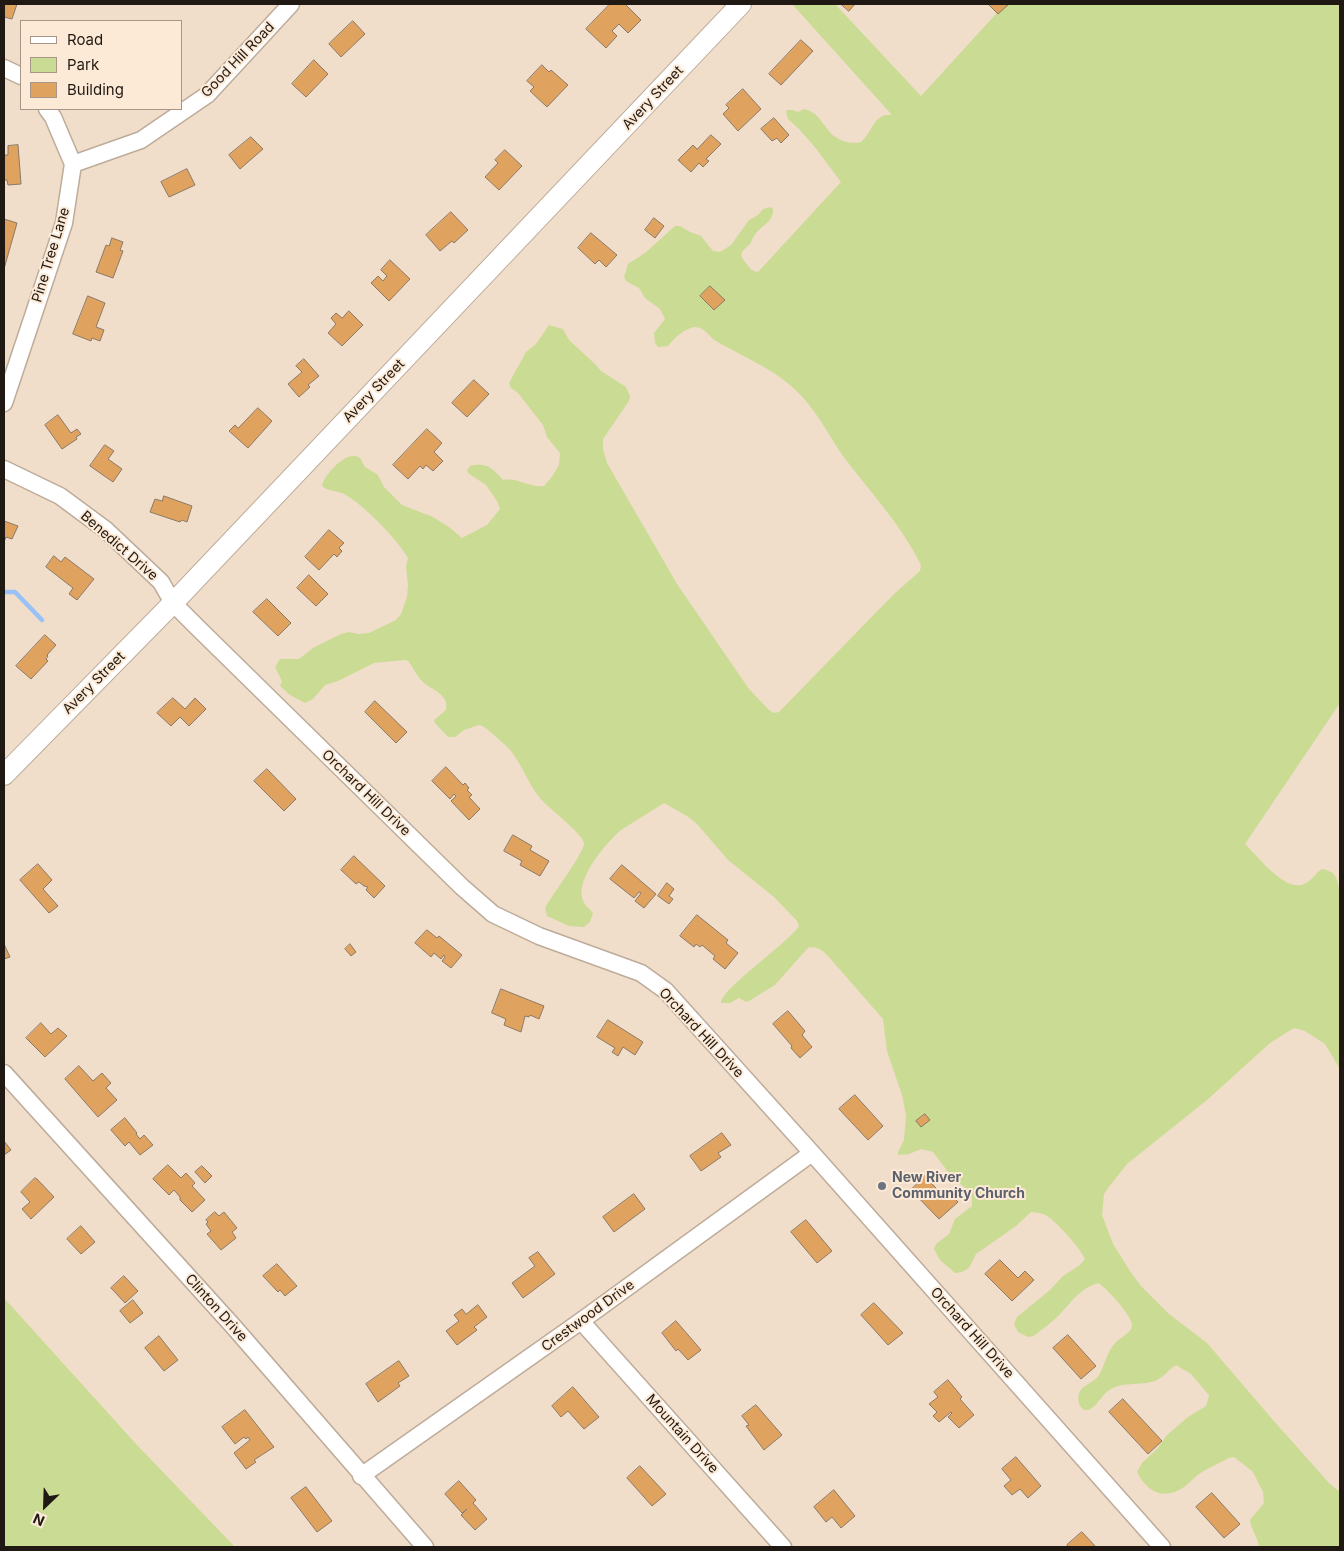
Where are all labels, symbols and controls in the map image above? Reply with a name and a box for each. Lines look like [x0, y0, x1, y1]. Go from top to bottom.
street label: Good Hill Road [198, 19, 278, 101]
legend [20, 20, 182, 110]
text: Road [67, 30, 103, 49]
text: Park [67, 55, 99, 74]
street label: Avery Street [619, 63, 687, 133]
text: Building [67, 80, 124, 99]
street label: Pine Tree Lane [29, 205, 73, 305]
street label: Avery Street [340, 356, 408, 426]
street label: Benedict Drive [77, 508, 161, 584]
street label: Avery Street [59, 648, 129, 718]
street label: Orchard Hill Drive [318, 746, 414, 840]
street label: Orchard Hill Drive [655, 985, 747, 1081]
place label: New River Community Church [892, 1170, 1025, 1202]
marker: New River Community Church [876, 1180, 888, 1192]
street label: Clinton Drive [181, 1271, 251, 1345]
street label: Crestwood Drive [538, 1277, 638, 1355]
street label: Orchard Hill Drive [927, 1284, 1017, 1382]
street label: Mountain Drive [642, 1391, 722, 1477]
north arrow [20, 1481, 70, 1531]
text: N [30, 1510, 47, 1530]

